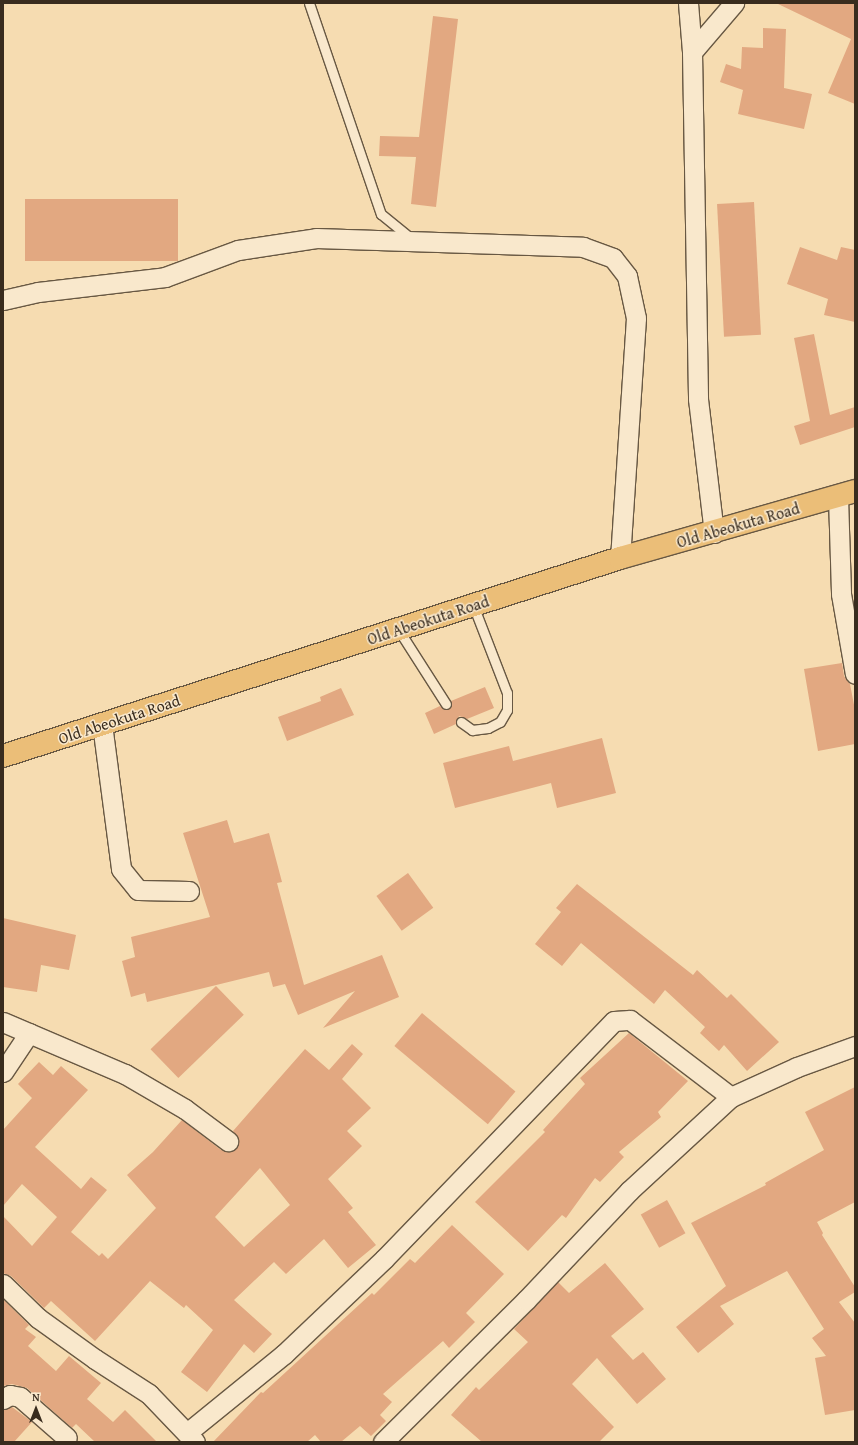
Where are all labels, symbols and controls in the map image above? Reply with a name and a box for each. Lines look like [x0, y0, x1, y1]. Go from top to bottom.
street label: Old Abeokuta Road [674, 498, 802, 552]
street label: Old Abeokuta Road [365, 591, 491, 649]
street label: Old Abeokuta Road [56, 690, 182, 748]
north arrow [16, 1389, 56, 1429]
text: N [32, 1389, 40, 1405]

